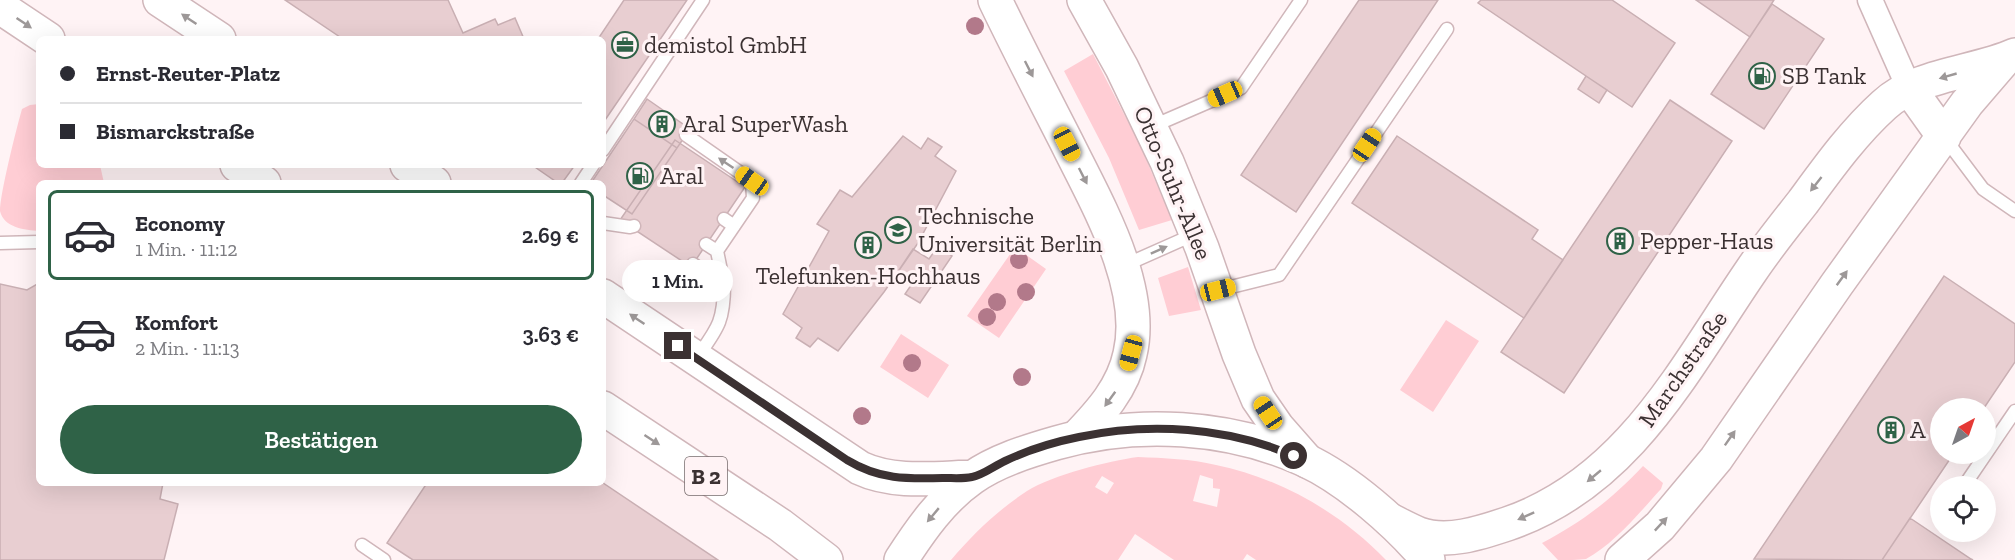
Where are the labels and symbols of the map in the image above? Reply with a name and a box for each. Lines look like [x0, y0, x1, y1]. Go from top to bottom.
one-way arrow [181, 14, 198, 25]
one-way arrow [16, 17, 32, 28]
office icon: demistol GmbH [610, 30, 640, 60]
place label: demistol GmbH [644, 30, 807, 59]
one-way arrow [1024, 61, 1034, 78]
fuel station icon: SB Tank [1747, 61, 1777, 91]
place label: SB Tank [1782, 61, 1867, 90]
one-way arrow [1939, 72, 1957, 81]
car [1205, 78, 1245, 110]
street label: Otto-Suhr-Allee [1128, 102, 1219, 264]
building icon: Aral SuperWash [647, 109, 677, 139]
place label: Aral SuperWash [682, 109, 848, 138]
car [1051, 124, 1083, 164]
car [1349, 125, 1385, 165]
one-way arrow [718, 158, 734, 169]
fuel station icon: Aral [625, 161, 655, 191]
place label: Aral [660, 161, 704, 190]
car [732, 163, 772, 199]
one-way arrow [1078, 167, 1088, 184]
one-way arrow [1811, 177, 1823, 192]
place label: Technische Universität Berlin [918, 201, 1103, 258]
school or university icon: Technische Universität Berlin [883, 215, 913, 245]
building icon: Pepper-Haus [1605, 226, 1635, 256]
place label: Pepper-Haus [1640, 226, 1774, 255]
building icon: Telefunken-Hochhaus [853, 230, 883, 260]
one-way arrow [1151, 245, 1168, 254]
callout: 1 Min. [622, 259, 734, 301]
place label: Telefunken-Hochhaus [755, 261, 981, 290]
one-way arrow [1835, 270, 1847, 286]
car [1198, 277, 1238, 303]
street label: Marchstraße [1632, 305, 1733, 432]
one-way arrow [629, 313, 645, 325]
route end [664, 332, 691, 359]
car [1118, 333, 1144, 373]
one-way arrow [1104, 390, 1116, 406]
car [1250, 393, 1286, 433]
north arrow [1930, 398, 1996, 464]
building icon: A [1876, 415, 1906, 445]
place label: A [1910, 415, 1926, 444]
one-way arrow [1724, 431, 1736, 447]
one-way arrow [644, 435, 660, 446]
route start [1280, 442, 1307, 469]
road number: B 2 [685, 457, 727, 495]
one-way arrow [1586, 470, 1602, 483]
one-way arrow [927, 507, 940, 522]
one-way arrow [1517, 512, 1534, 521]
one-way arrow [1653, 518, 1667, 532]

